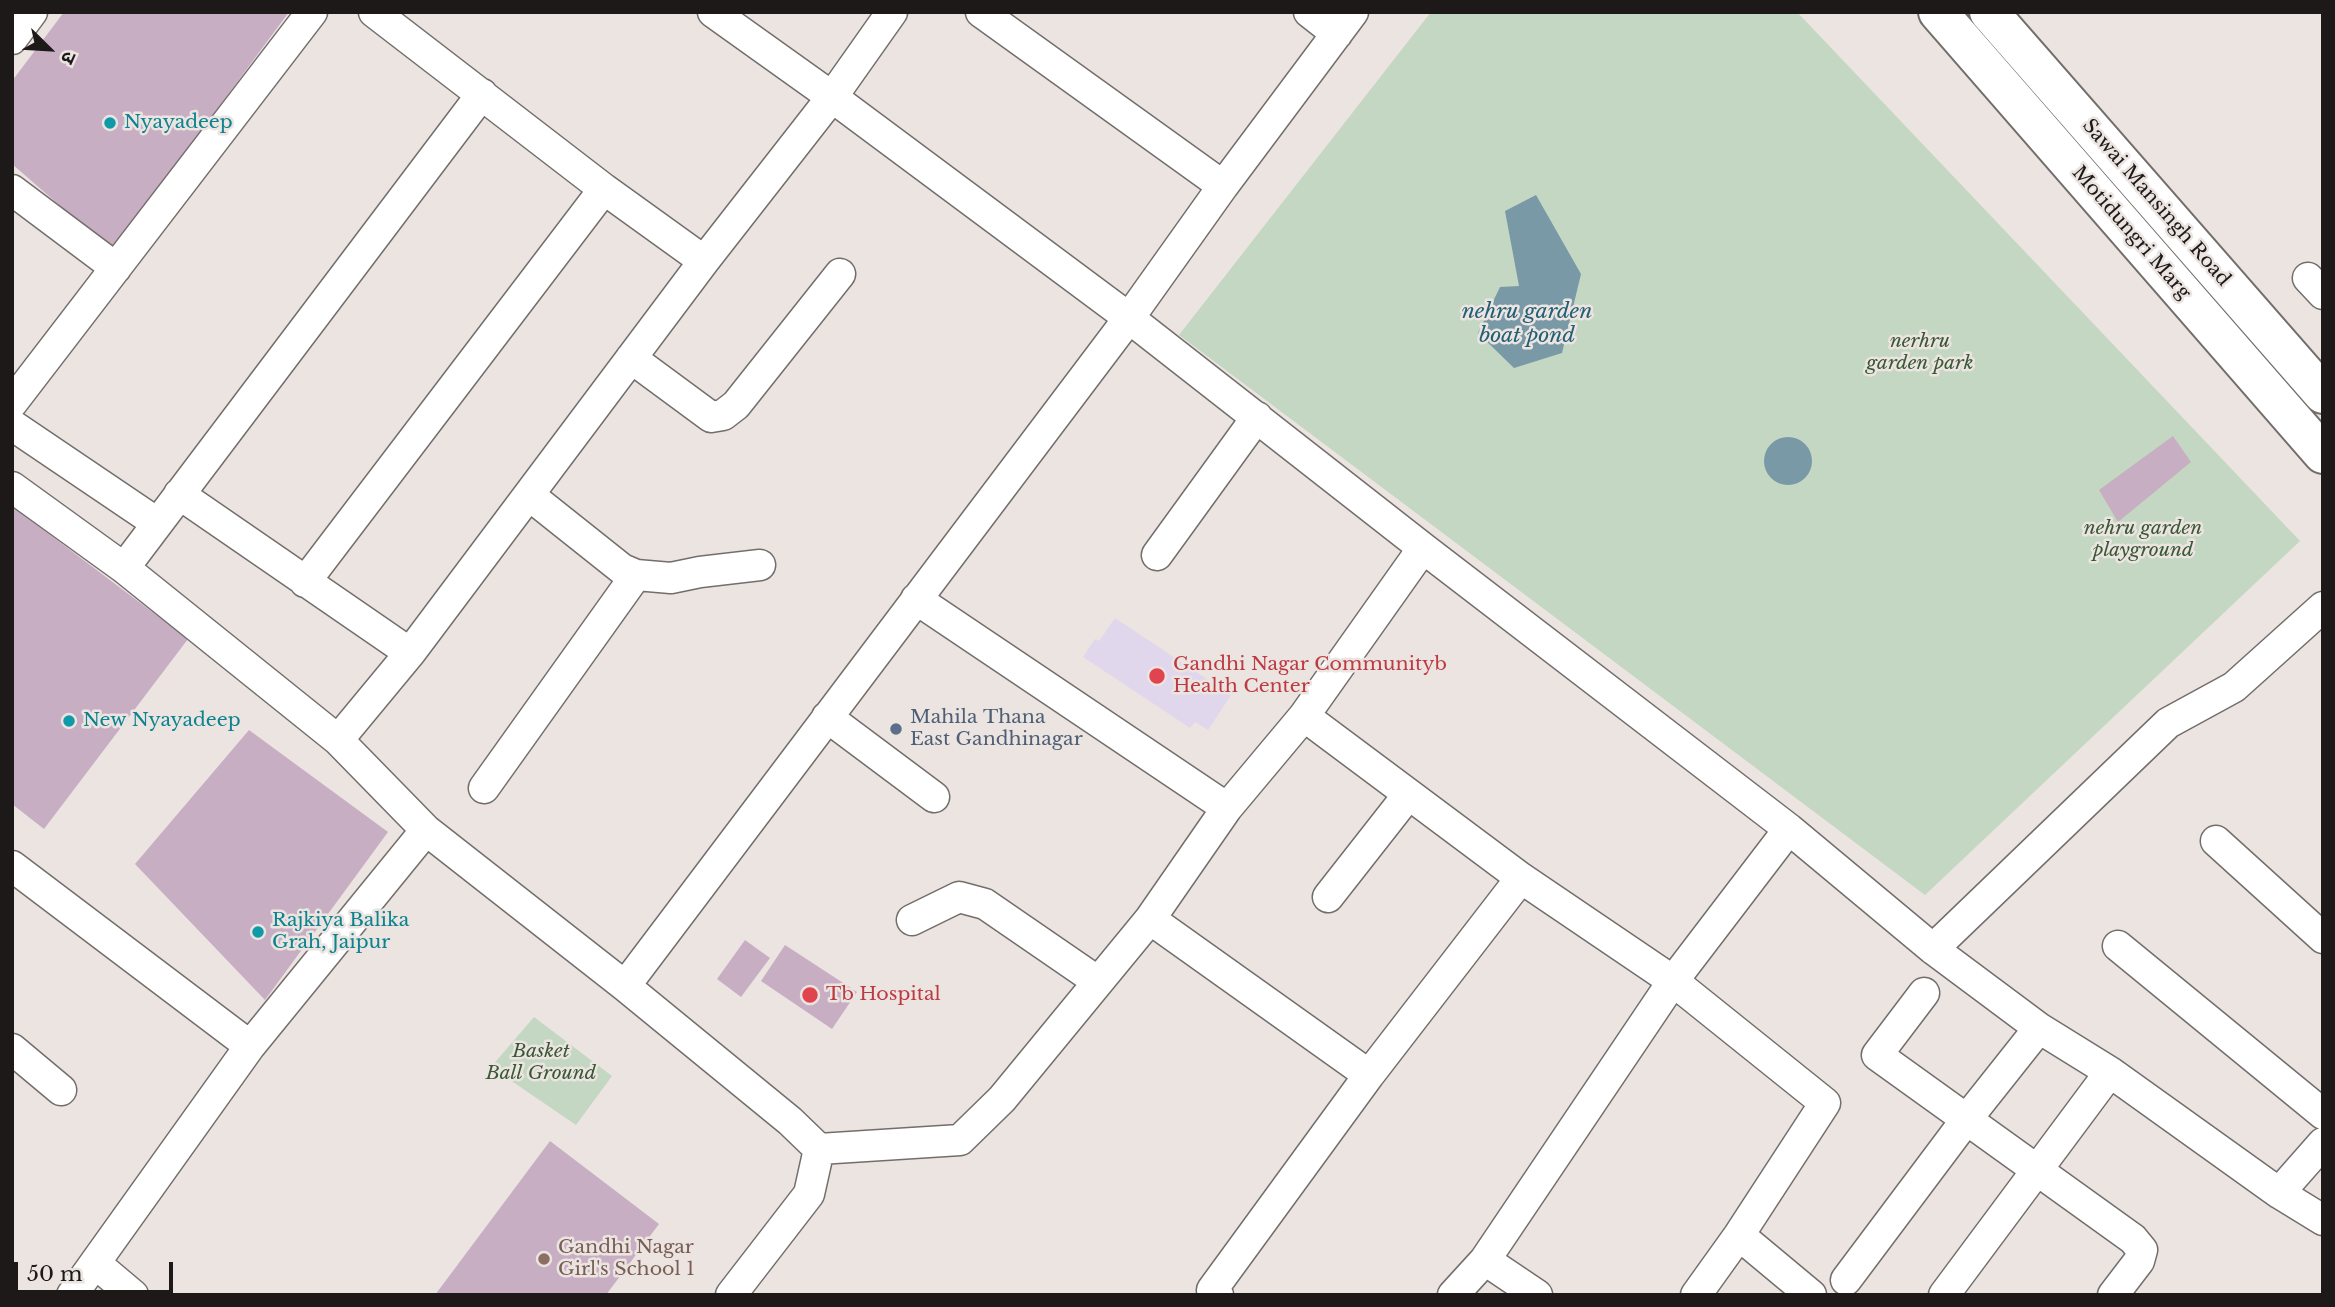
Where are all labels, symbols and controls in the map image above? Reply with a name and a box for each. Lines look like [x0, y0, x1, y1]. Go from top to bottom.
north arrow [14, 14, 84, 84]
text: उ [56, 48, 81, 68]
place label: Nyayadeep [124, 112, 233, 134]
marker: Nyayadeep [102, 115, 118, 131]
street label: Sawai Mansingh Road [2077, 115, 2235, 291]
street label: Motidungri Marg [2067, 162, 2195, 304]
water label: nehru garden boat pond [1462, 299, 1592, 349]
park label: nerhru garden park [1867, 331, 1973, 375]
park label: nehru garden playground [2084, 518, 2202, 562]
place label: Gandhi Nagar Communityb Health Center [1173, 654, 1447, 698]
marker: Gandhi Nagar Communityb Health Center [1147, 666, 1167, 686]
place label: Mahila Thana East Gandhinagar [910, 707, 1083, 751]
place label: New Nyayadeep [83, 710, 241, 732]
marker: New Nyayadeep [61, 713, 77, 729]
marker: Mahila Thana East Gandhinagar [888, 721, 904, 737]
place label: Rajkiya Balika Grah, Jaipur [272, 910, 409, 954]
marker: Rajkiya Balika Grah, Jaipur [250, 924, 266, 940]
place label: Tb Hospital [826, 984, 941, 1006]
marker: Tb Hospital [800, 985, 820, 1005]
park label: Basket Ball Ground [486, 1041, 596, 1085]
place label: Gandhi Nagar Girl's School 1 [558, 1237, 695, 1281]
scale bar [18, 1248, 177, 1292]
marker: Gandhi Nagar Girl's School 1 [536, 1251, 552, 1267]
text: 50 m [27, 1261, 82, 1287]

